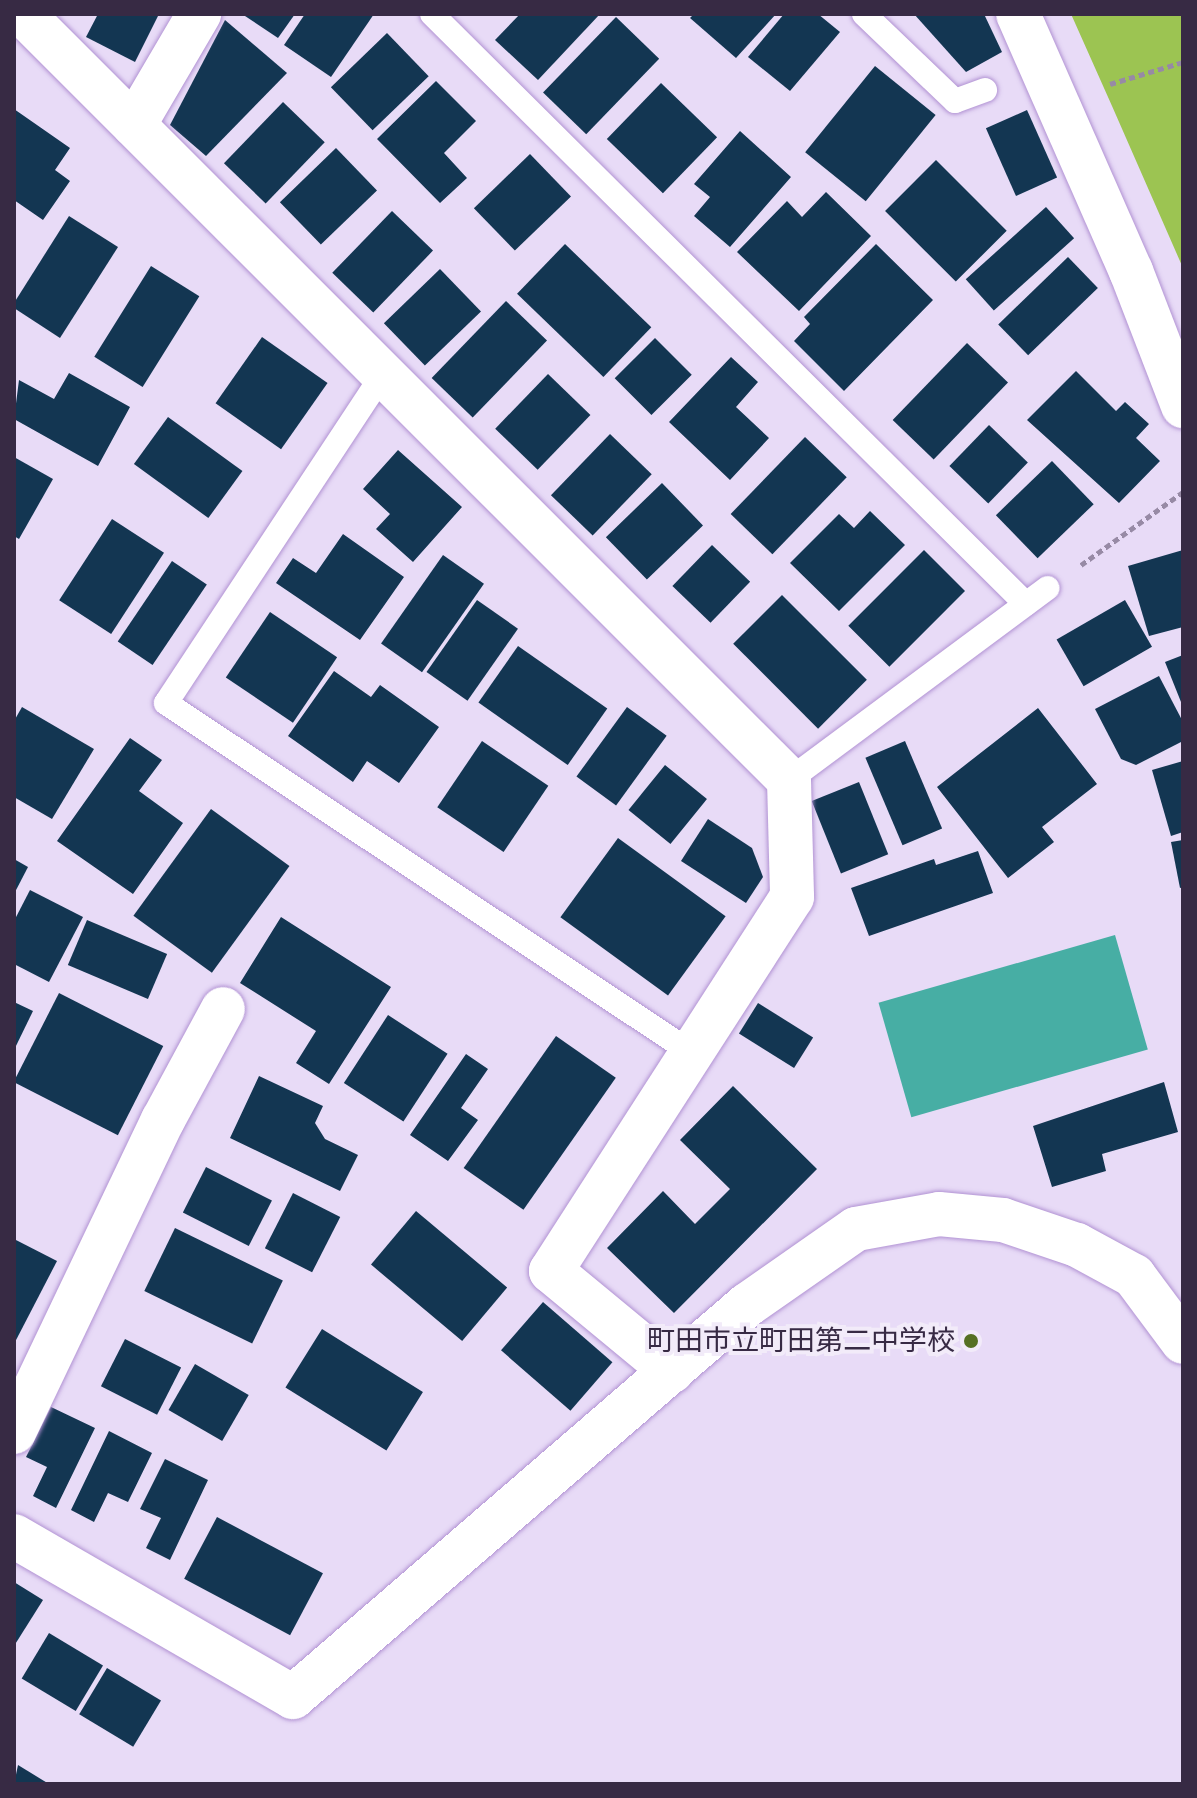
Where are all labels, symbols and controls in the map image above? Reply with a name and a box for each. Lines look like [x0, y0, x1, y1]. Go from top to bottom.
place label: 町田市立町田第二中学校 [647, 1324, 955, 1358]
marker: 町田市立町田第二中学校 [962, 1332, 980, 1350]

